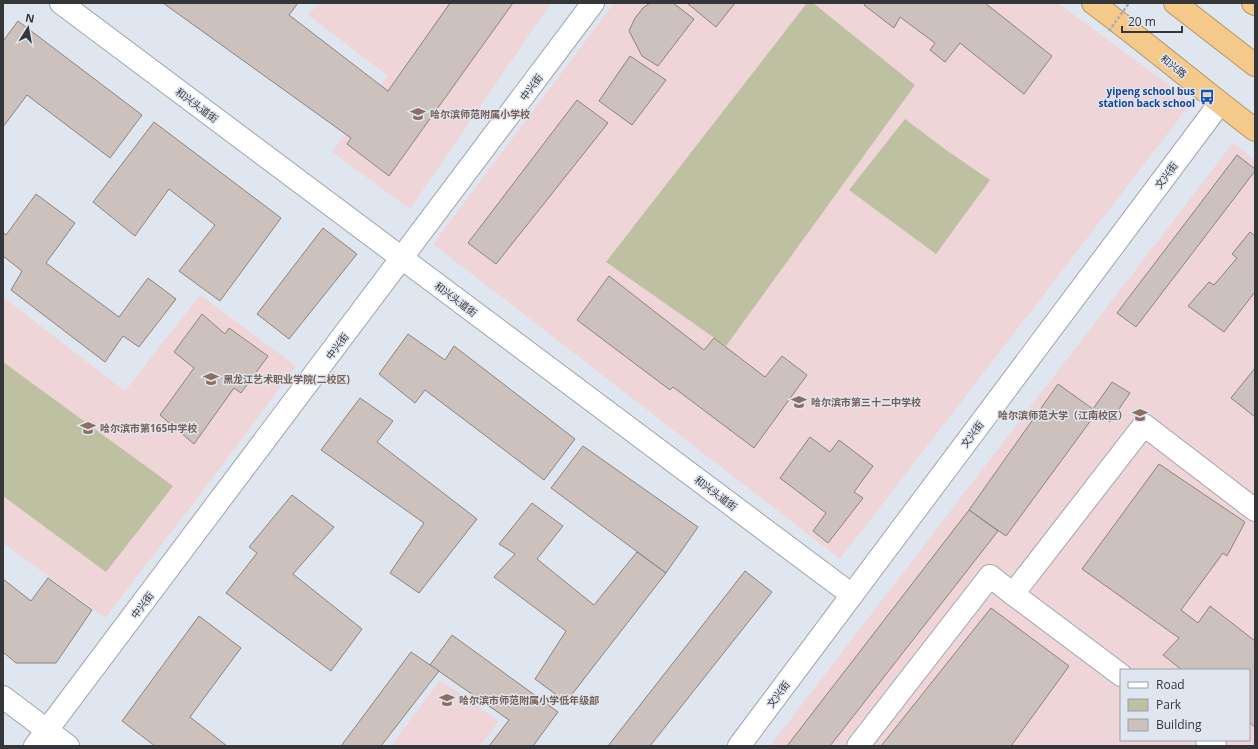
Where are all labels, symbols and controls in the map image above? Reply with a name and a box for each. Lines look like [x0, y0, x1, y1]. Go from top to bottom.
north arrow [8, 8, 48, 48]
scale bar [1122, 8, 1182, 34]
text: N [24, 9, 36, 26]
text: 20 m [1128, 13, 1156, 30]
street label: 和兴路 [1158, 51, 1190, 81]
street label: 中兴街 [516, 71, 546, 103]
street label: 和兴头道街 [173, 84, 221, 126]
place label: yipeng school bus station back school [1098, 84, 1195, 110]
bus stop icon: yipeng school bus station back school [1198, 88, 1216, 106]
school or university icon: 哈尔滨师范附属小学校 [409, 105, 427, 123]
place label: 哈尔滨师范附属小学校 [430, 107, 530, 121]
street label: 文兴街 [1151, 159, 1181, 191]
street label: 和兴头道街 [432, 278, 480, 320]
street label: 中兴街 [322, 330, 352, 362]
school or university icon: 黑龙江艺术职业学院(二校区) [202, 370, 220, 388]
place label: 黑龙江艺术职业学院(二校区) [223, 372, 350, 386]
school or university icon: 哈尔滨市第三十二中学校 [790, 393, 808, 411]
place label: 哈尔滨市第三十二中学校 [811, 395, 921, 409]
school or university icon: 哈尔滨师范大学（江南校区） [1131, 406, 1149, 424]
place label: 哈尔滨师范大学（江南校区） [998, 408, 1128, 422]
street label: 文兴街 [957, 418, 987, 450]
school or university icon: 哈尔滨市第165中学校 [79, 419, 97, 437]
place label: 哈尔滨市第165中学校 [100, 421, 197, 435]
street label: 和兴头道街 [692, 472, 740, 514]
street label: 中兴街 [127, 589, 157, 621]
legend [1120, 669, 1250, 741]
text: Road [1156, 676, 1185, 693]
street label: 文兴街 [763, 678, 793, 710]
school or university icon: 哈尔滨市师范附属小学低年级部 [438, 691, 456, 709]
place label: 哈尔滨市师范附属小学低年级部 [459, 693, 599, 707]
text: Park [1156, 696, 1182, 713]
text: Building [1156, 716, 1202, 733]

